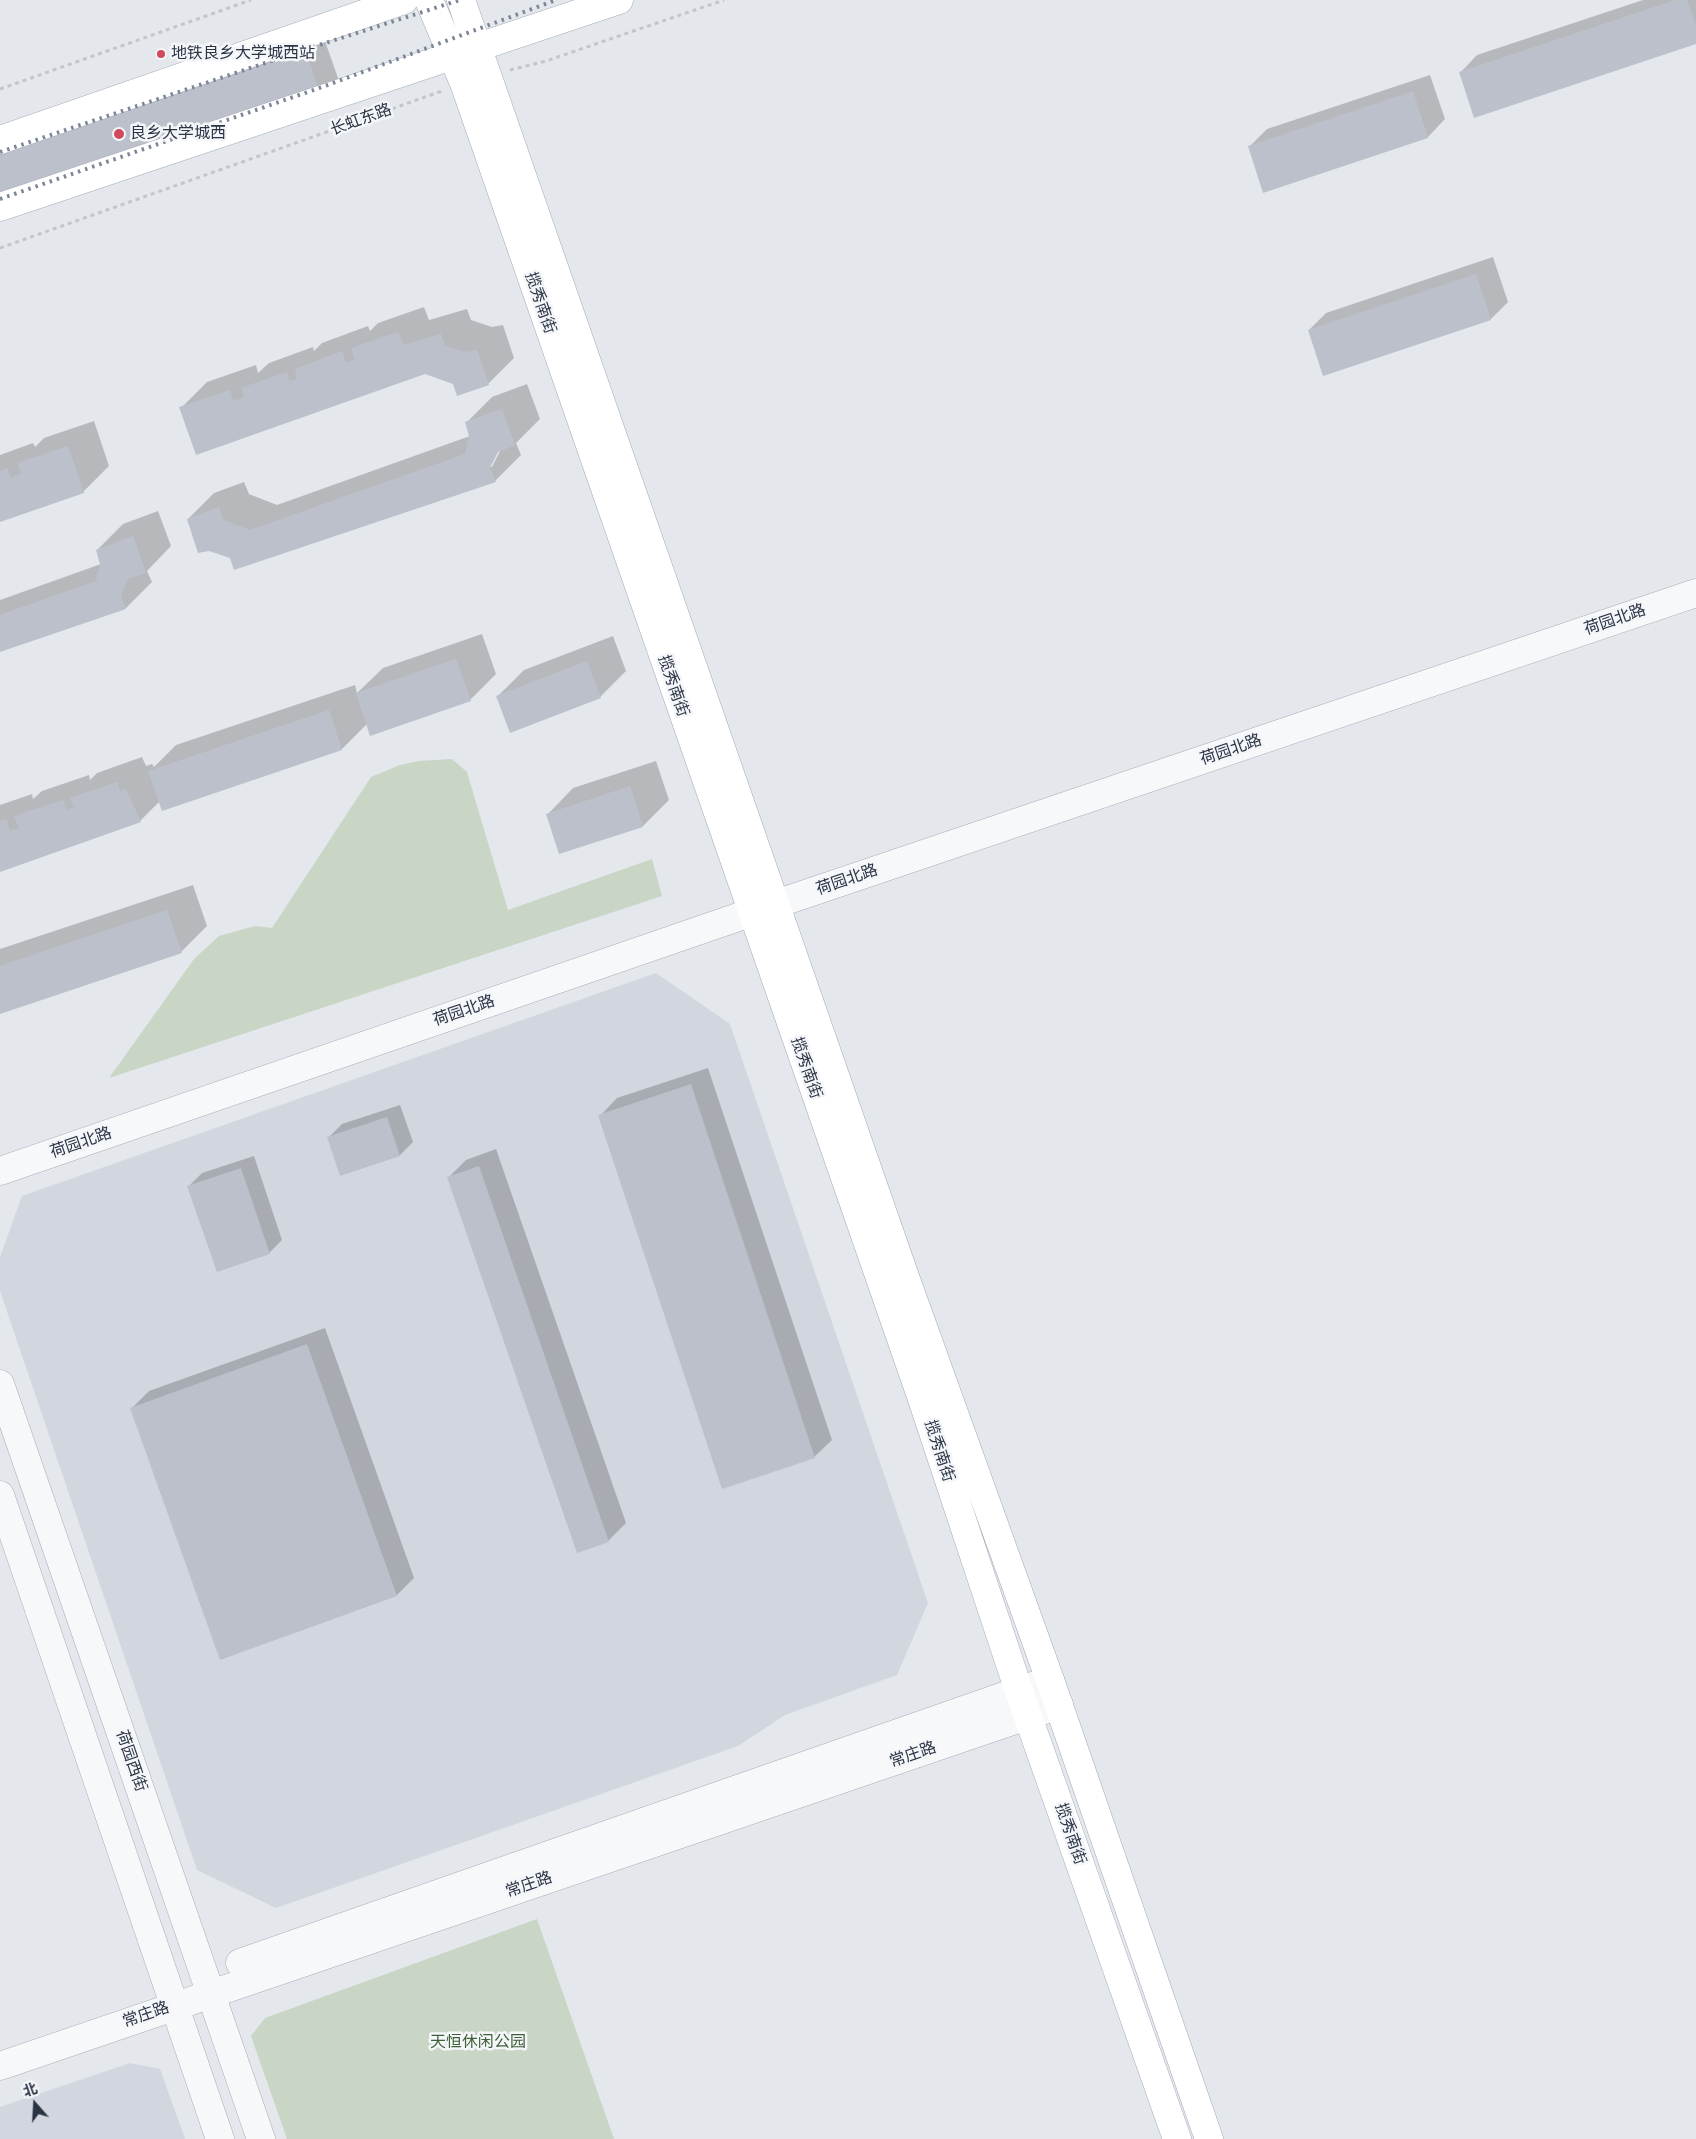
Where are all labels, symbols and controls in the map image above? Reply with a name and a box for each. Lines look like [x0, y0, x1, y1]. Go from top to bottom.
place label: 地铁良乡大学城西站 [171, 44, 315, 64]
marker: 地铁良乡大学城西站 [155, 48, 167, 60]
street label: 长虹东路 [328, 100, 394, 140]
place label: 良乡大学城西 [130, 124, 226, 144]
marker: 良乡大学城西 [112, 127, 126, 141]
street label: 揽秀南街 [521, 270, 559, 336]
street label: 荷园北路 [1582, 601, 1648, 639]
street label: 揽秀南街 [654, 653, 692, 719]
street label: 荷园北路 [1198, 731, 1264, 769]
street label: 荷园北路 [814, 861, 880, 899]
street label: 荷园北路 [431, 992, 497, 1030]
street label: 揽秀南街 [787, 1035, 825, 1101]
street label: 荷园北路 [48, 1124, 114, 1162]
street label: 揽秀南街 [920, 1418, 958, 1484]
street label: 荷园西街 [112, 1728, 150, 1794]
street label: 常庄路 [887, 1738, 939, 1772]
street label: 揽秀南街 [1051, 1801, 1089, 1867]
street label: 常庄路 [503, 1868, 555, 1902]
street label: 常庄路 [120, 1998, 172, 2032]
park label: 天恒休闲公园 [430, 2033, 526, 2053]
north arrow [10, 2079, 60, 2129]
text: 北 [21, 2080, 39, 2100]

